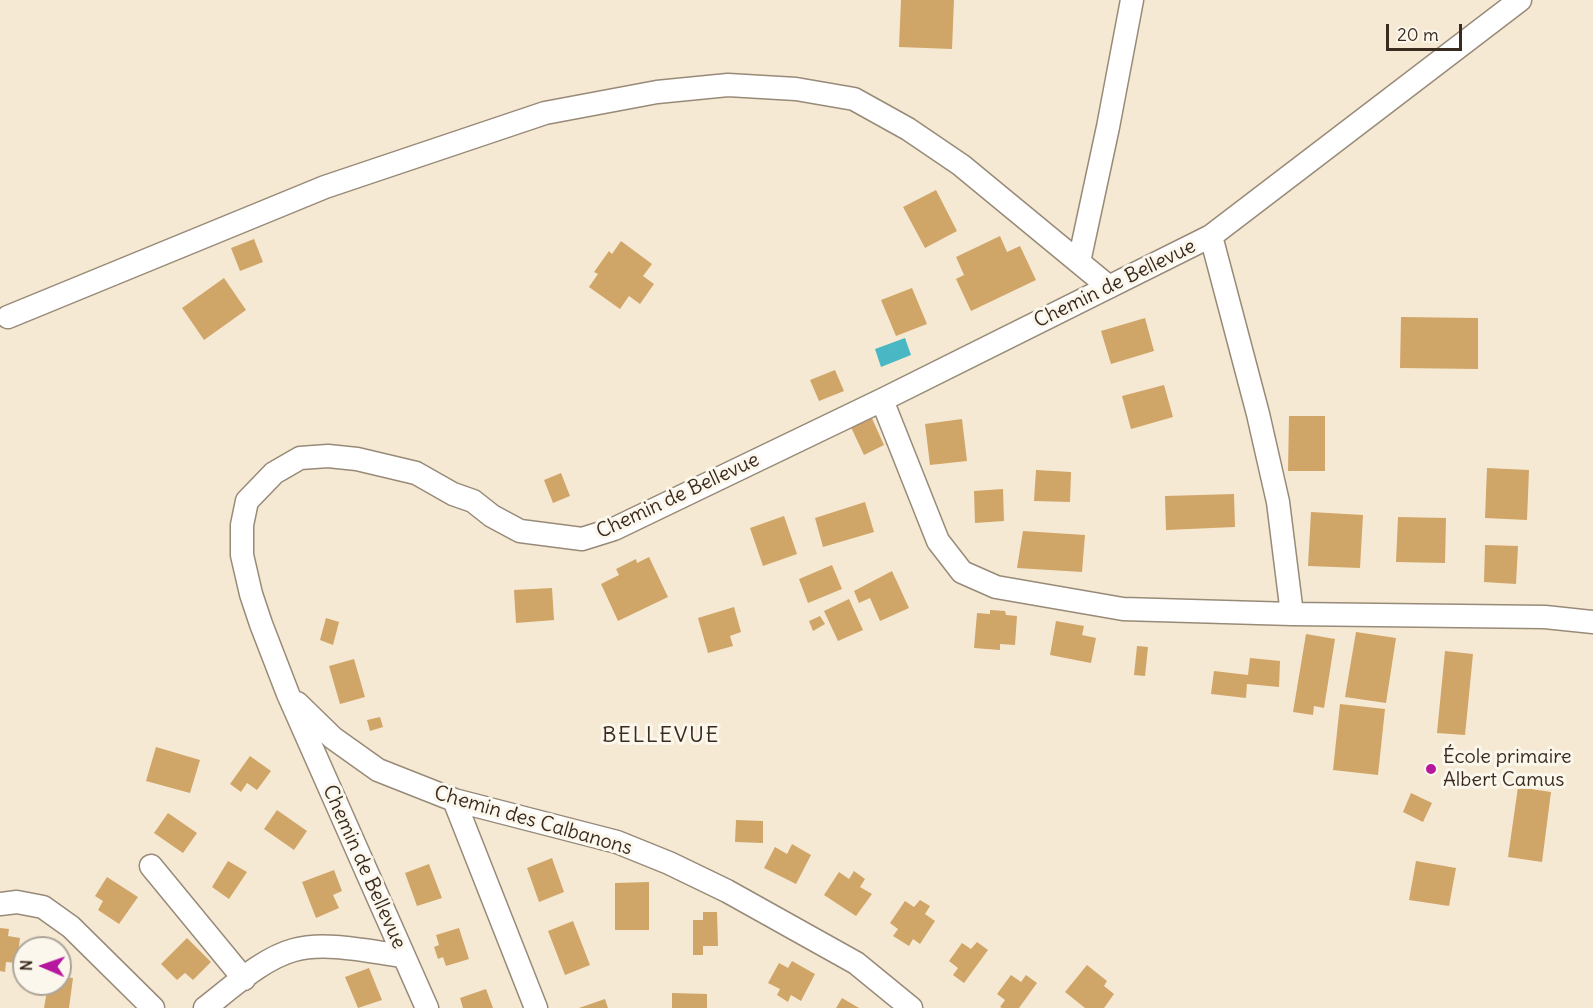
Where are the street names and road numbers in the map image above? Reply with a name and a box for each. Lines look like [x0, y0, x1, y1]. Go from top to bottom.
street label: Chemin de Bellevue [1030, 234, 1200, 334]
street label: Chemin de Bellevue [593, 448, 763, 544]
street label: Chemin de Bellevue [317, 781, 411, 953]
street label: Chemin des Calbanons [431, 781, 635, 861]

